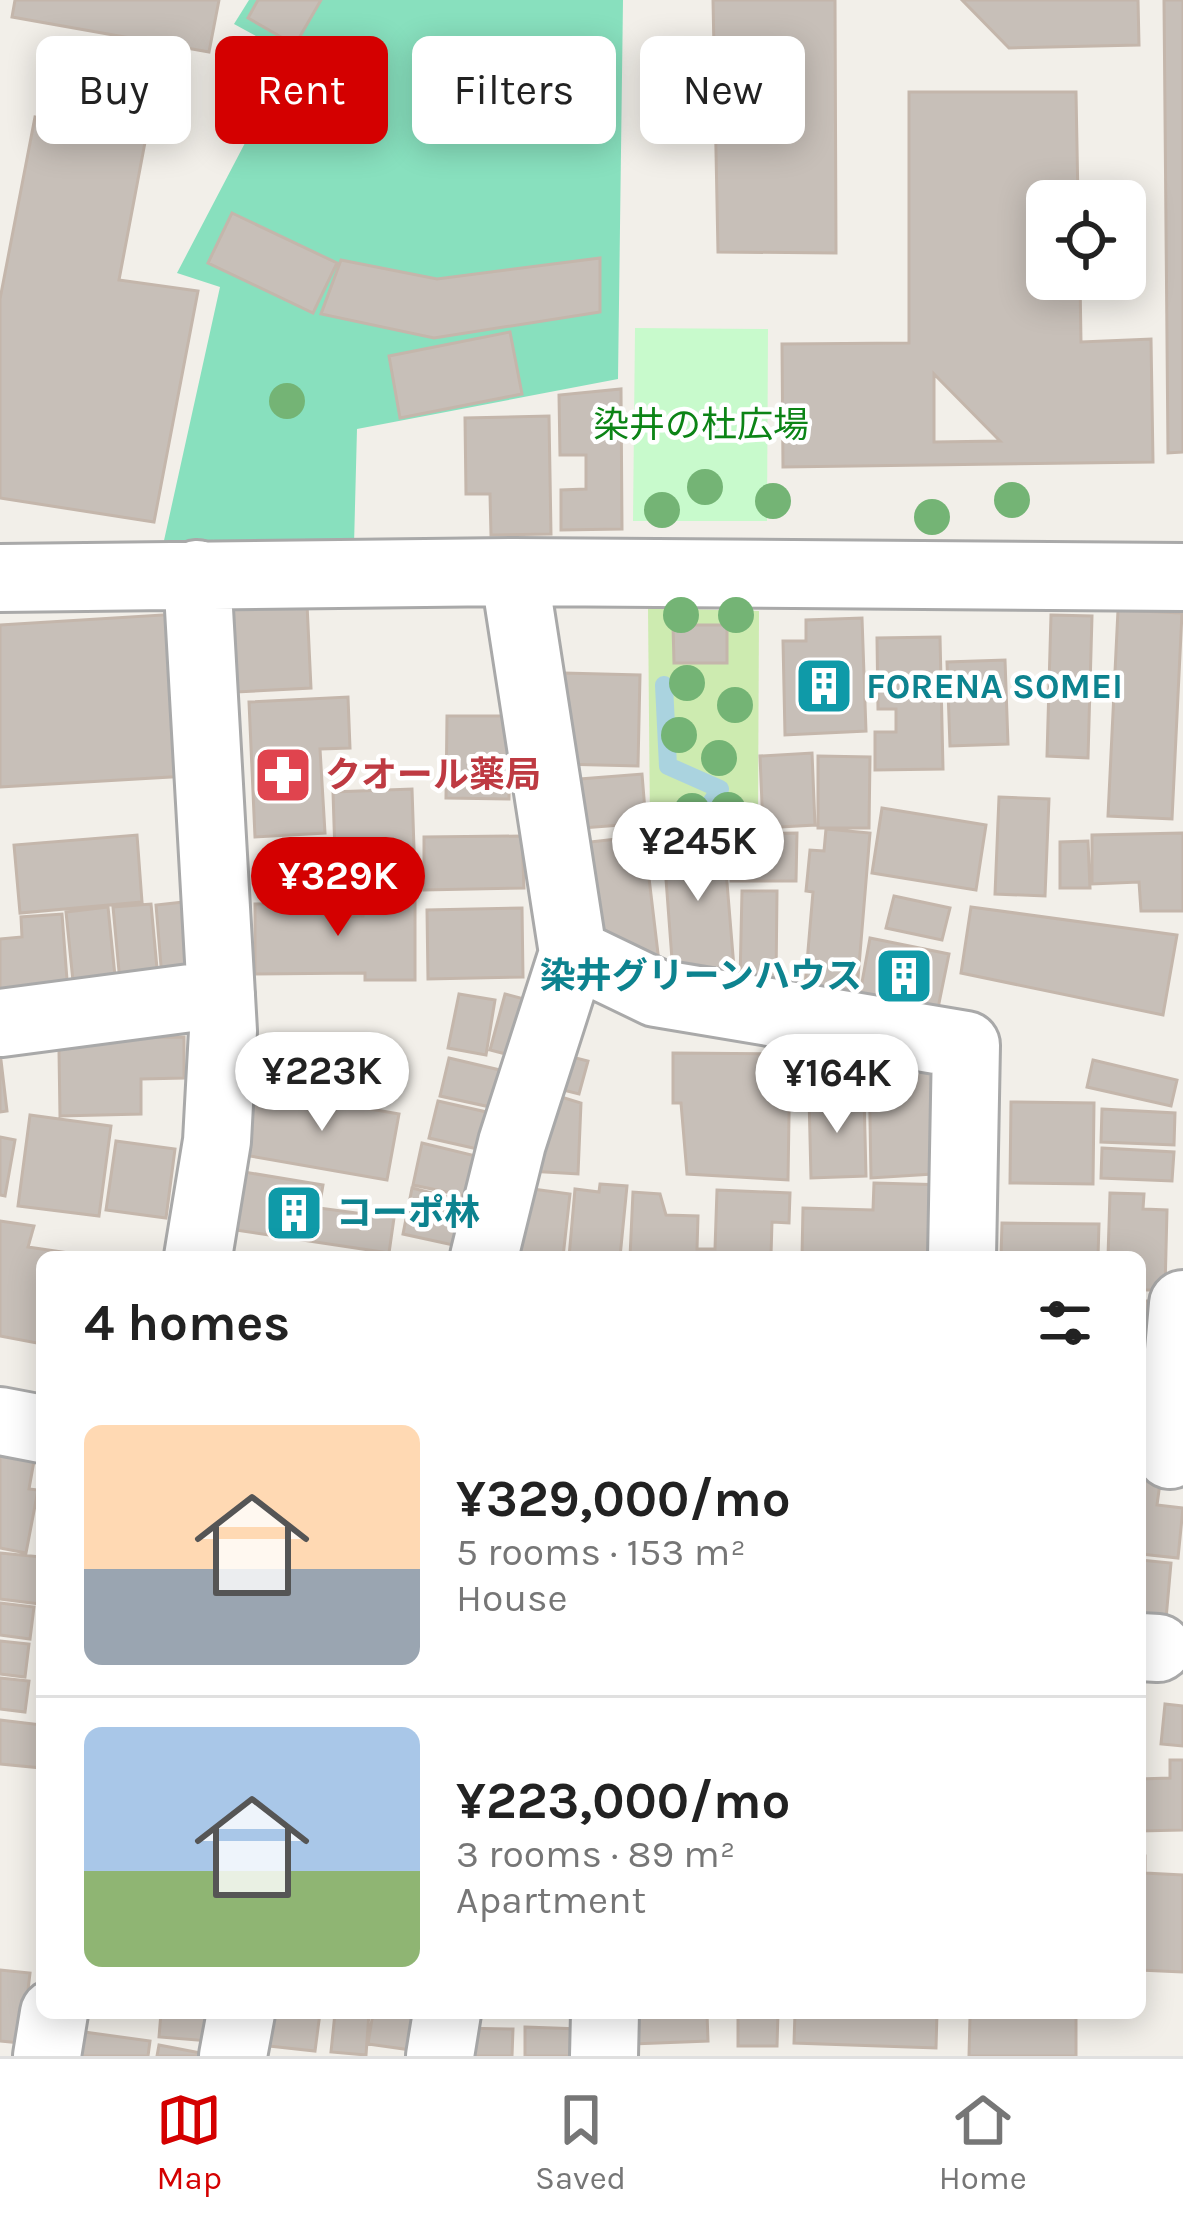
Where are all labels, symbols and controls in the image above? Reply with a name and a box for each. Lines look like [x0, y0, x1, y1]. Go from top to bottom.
chip: Buy [36, 36, 191, 144]
chip: Rent [215, 36, 388, 144]
chip: Filters [412, 36, 616, 144]
chip: New [640, 36, 805, 144]
map controls [1026, 180, 1146, 300]
button: locate [1026, 180, 1146, 300]
park label: 染井の杜広場 [593, 404, 809, 446]
building icon: FORENA SOMEI [793, 655, 855, 717]
place label: FORENA SOMEI [866, 665, 1123, 707]
pharmacy icon: クオール薬局 [252, 744, 314, 806]
place label: クオール薬局 [325, 754, 541, 796]
pin: ¥245K [614, 802, 782, 904]
text: ¥245K [639, 818, 757, 864]
pin: ¥329K [254, 837, 422, 939]
text: ¥329K [278, 853, 398, 899]
building icon: 染井グリーンハウス [873, 945, 935, 1007]
place label: 染井グリーンハウス [540, 955, 862, 997]
pin: ¥223K [238, 1032, 406, 1134]
pin: ¥164K [753, 1034, 921, 1136]
text: ¥223K [262, 1048, 382, 1094]
text: ¥164K [782, 1050, 892, 1096]
building icon: コーポ林 [263, 1182, 325, 1244]
place label: コーポ林 [336, 1192, 480, 1234]
icon: filters [1032, 1290, 1098, 1356]
text: 4 homes [84, 1293, 290, 1353]
text: ¥329,000/mo [456, 1469, 791, 1529]
icon: home [180, 1473, 324, 1617]
text: 5 rooms · 153 m² [456, 1529, 746, 1575]
text: House [456, 1575, 568, 1621]
text: ¥223,000/mo [456, 1771, 790, 1831]
icon: home [180, 1775, 324, 1919]
text: 3 rooms · 89 m² [456, 1831, 735, 1877]
text: Apartment [456, 1877, 646, 1923]
tab: Map [156, 2087, 222, 2197]
tab: Saved [535, 2087, 626, 2197]
tab: Home [939, 2087, 1027, 2197]

